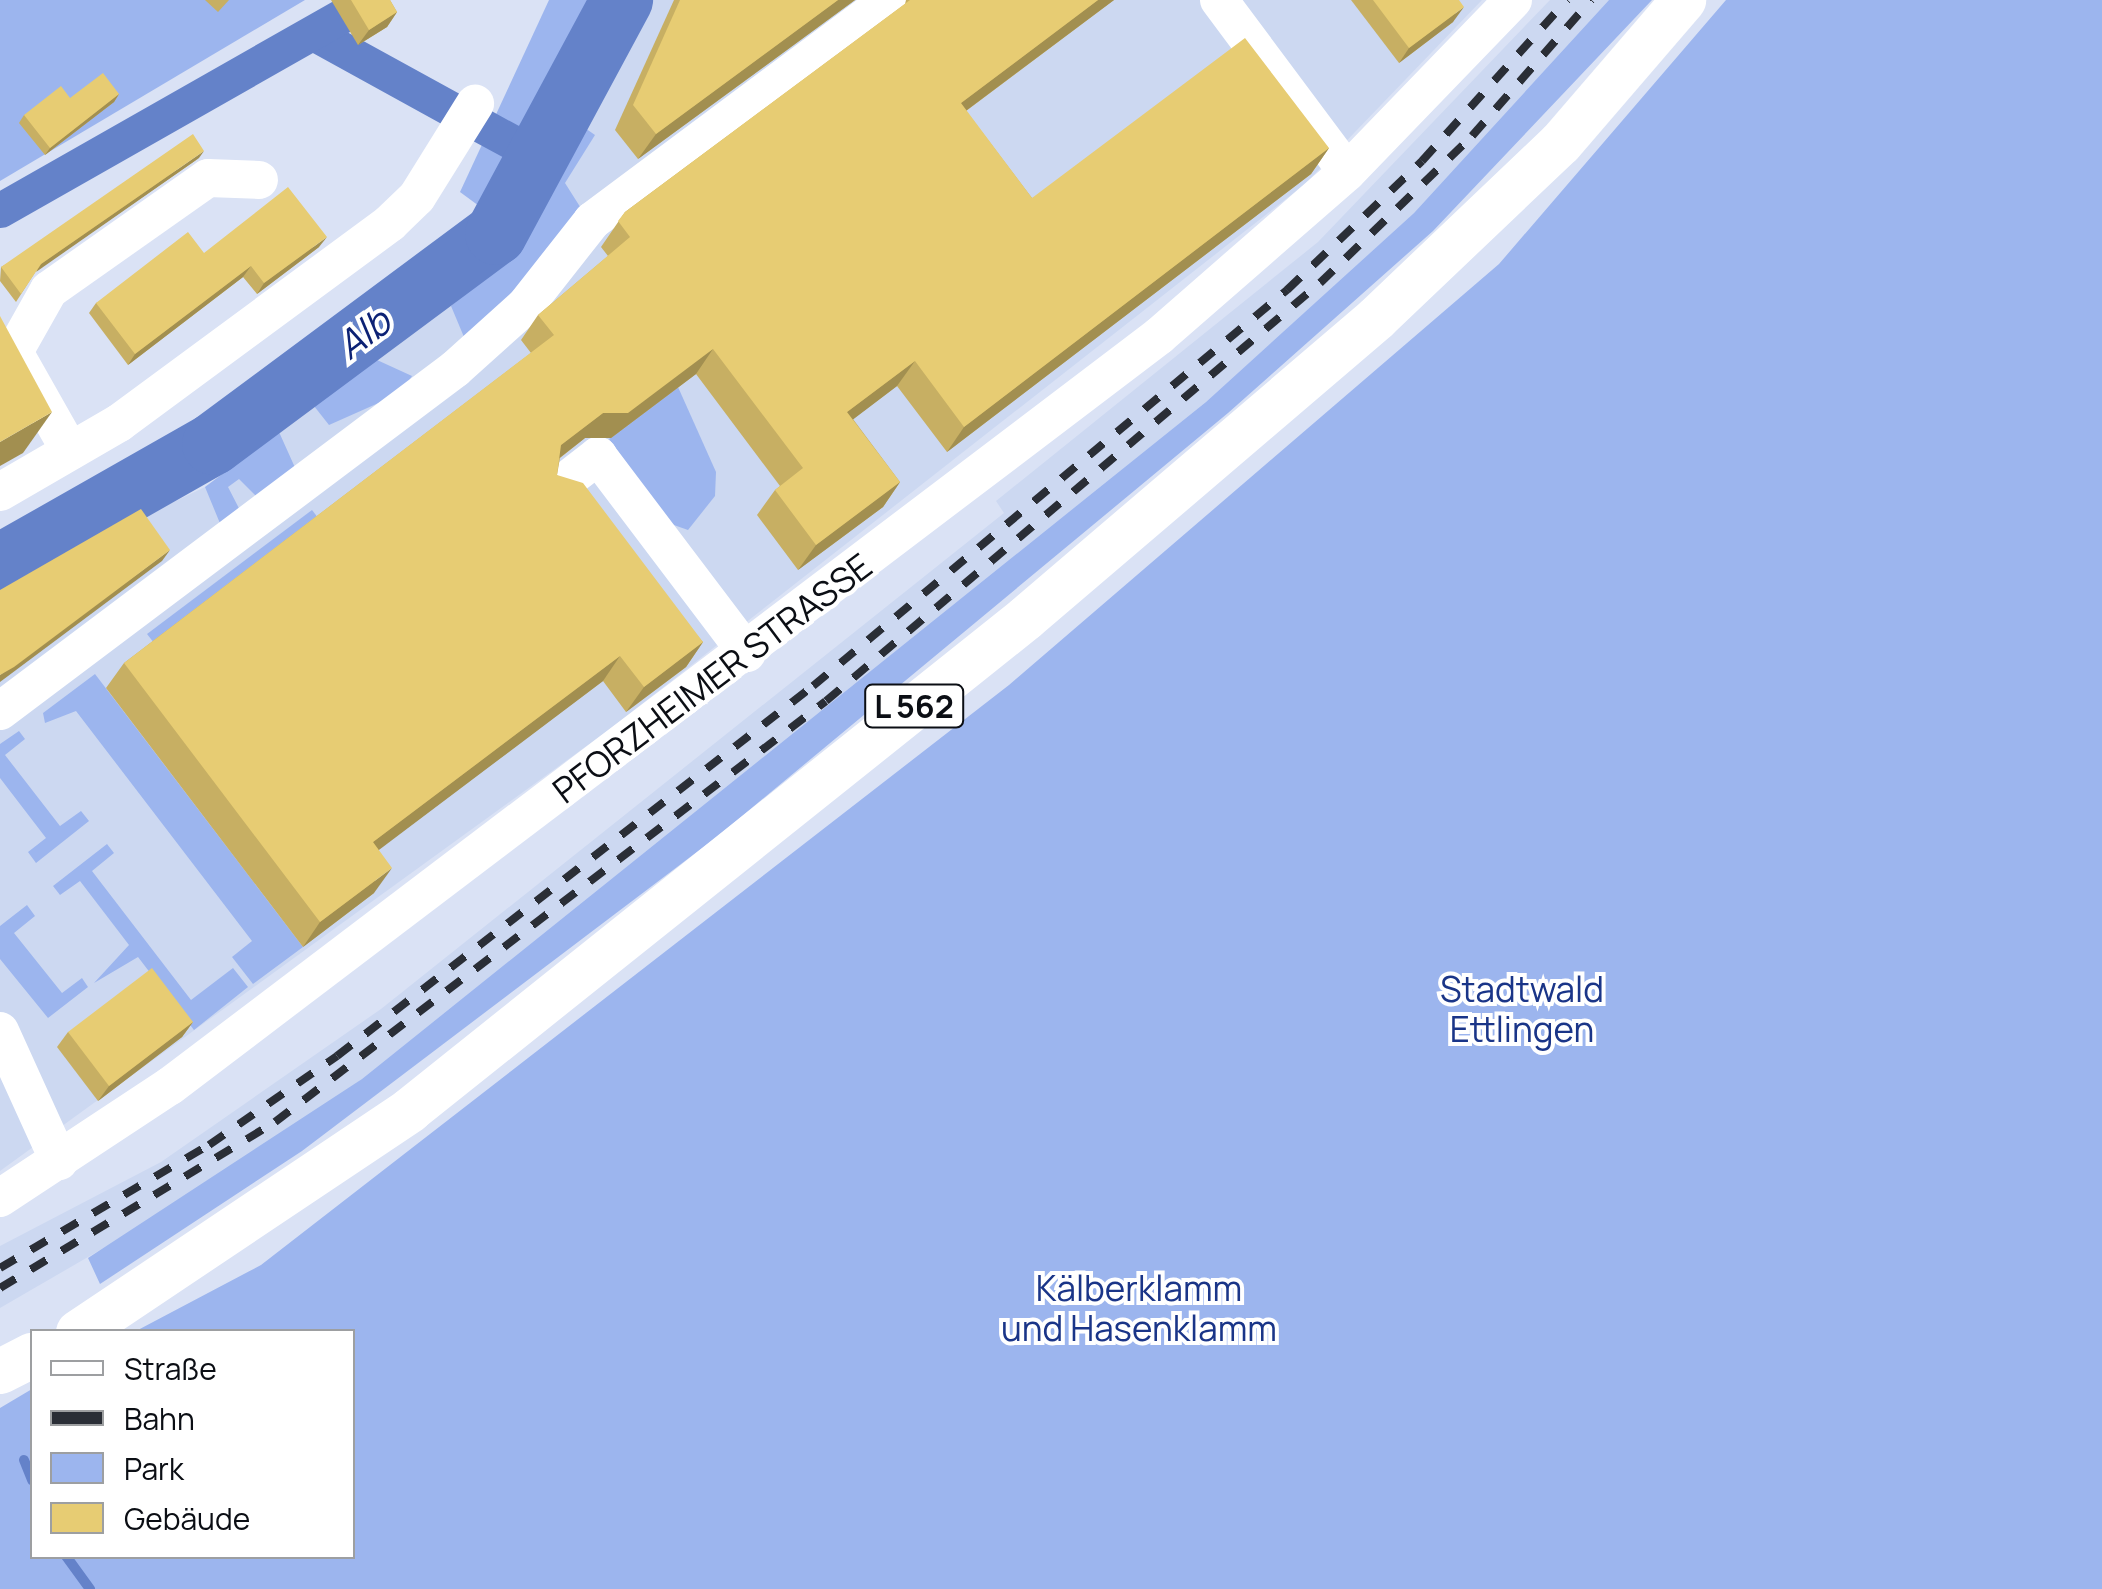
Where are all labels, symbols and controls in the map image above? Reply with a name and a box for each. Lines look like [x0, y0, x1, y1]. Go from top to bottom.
water label: Alb [327, 298, 399, 368]
street label: PFORZHEIMER STRASSE [545, 545, 879, 811]
road number: L 562 [862, 679, 966, 733]
park label: Stadtwald Ettlingen [1440, 968, 1604, 1050]
park label: Kälberklamm und Hasenklamm [1001, 1267, 1277, 1349]
legend [30, 1329, 355, 1559]
text: Straße [124, 1348, 217, 1389]
text: Bahn [124, 1398, 195, 1439]
text: Park [124, 1448, 184, 1489]
text: Gebäude [124, 1498, 250, 1539]

